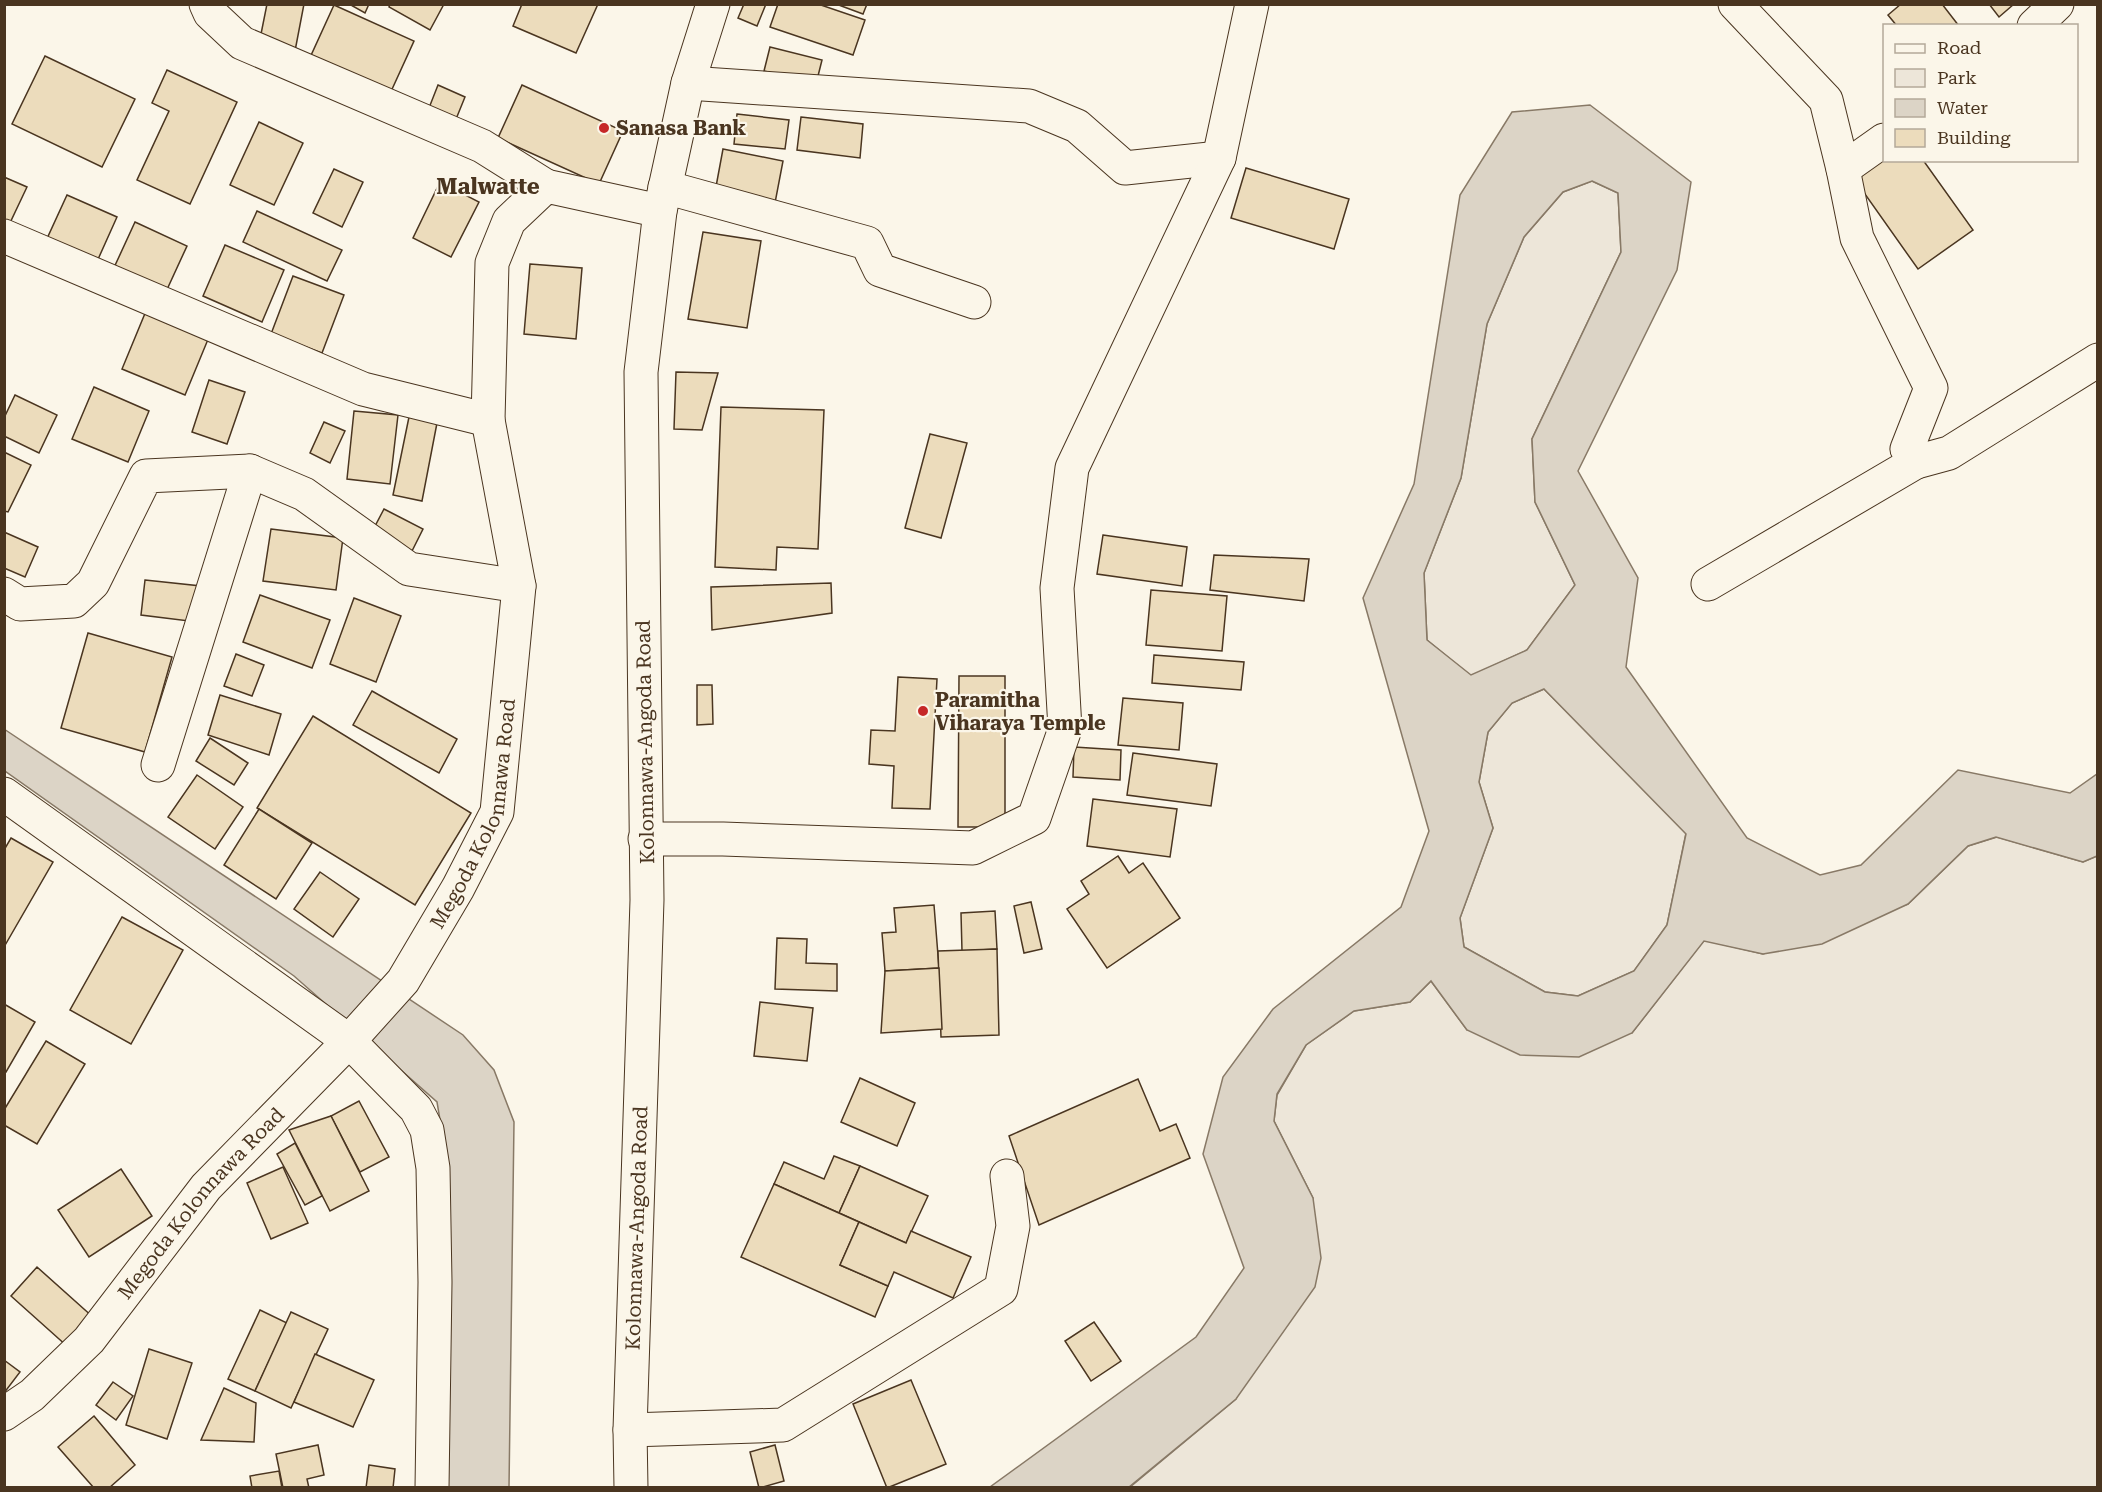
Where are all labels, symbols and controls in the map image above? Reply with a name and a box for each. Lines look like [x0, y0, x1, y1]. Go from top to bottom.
legend [1883, 24, 2078, 162]
text: Road [1937, 37, 1982, 58]
text: Park [1937, 67, 1977, 88]
text: Water [1937, 97, 1988, 118]
place label: Sanasa Bank [616, 116, 746, 140]
marker: Sanasa Bank [597, 121, 611, 135]
text: Building [1937, 127, 2011, 148]
district label: Malwatte [436, 174, 540, 199]
street label: Kolonnawa-Angoda Road [631, 620, 659, 864]
place label: Paramitha Viharaya Temple [935, 688, 1106, 735]
street label: Megoda Kolonnawa Road [425, 697, 520, 933]
marker: Paramitha Viharaya Temple [916, 704, 930, 718]
street label: Megoda Kolonnawa Road [113, 1102, 289, 1304]
street label: Kolonnawa-Angoda Road [621, 1105, 652, 1351]

